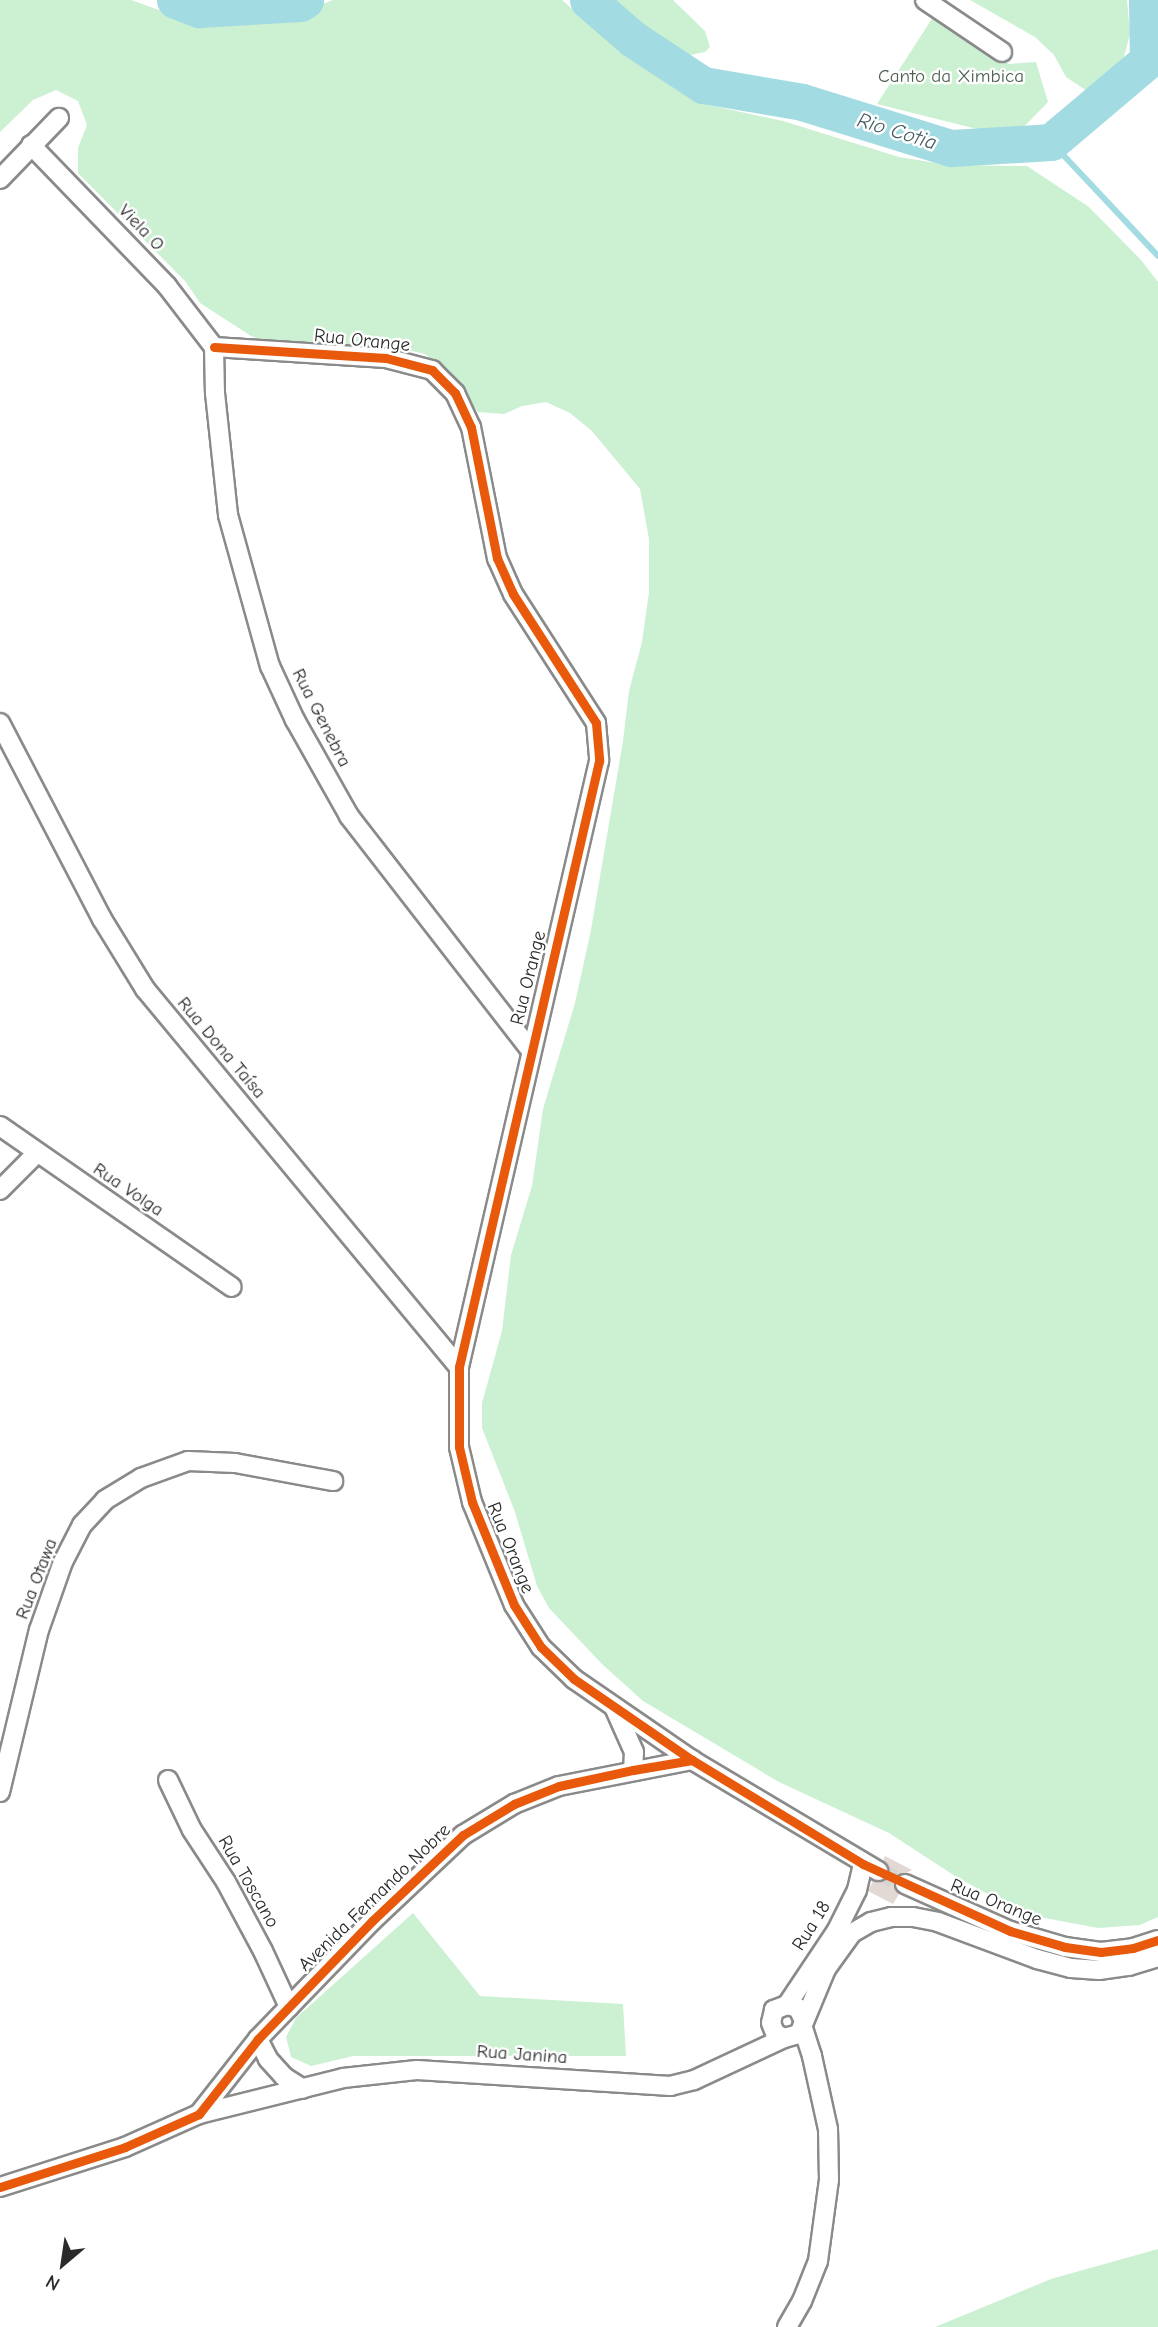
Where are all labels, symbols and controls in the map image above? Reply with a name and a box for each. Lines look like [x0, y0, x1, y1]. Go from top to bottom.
park label: Canto da Ximbica [878, 66, 1024, 88]
water label: Rio Cotia [854, 107, 940, 155]
street label: Viela O [113, 200, 169, 256]
street label: Rua Orange [313, 325, 411, 357]
street label: Rua Genebra [286, 665, 356, 771]
street label: Rua Orange [506, 928, 552, 1028]
street label: Rua Dona Taísa [172, 992, 270, 1104]
street label: Rua Volga [88, 1158, 168, 1222]
street label: Rua Orange [481, 1499, 539, 1597]
street label: Rua Otawa [11, 1535, 63, 1623]
street label: Avenida Fernando Nobre [294, 1819, 456, 1977]
street label: Rua Toscano [212, 1832, 284, 1932]
street label: Rua Orange [947, 1874, 1045, 1932]
street label: Rua 18 [788, 1897, 836, 1955]
street label: Rua Janina [476, 2040, 568, 2070]
north arrow [28, 2229, 98, 2299]
text: N [42, 2270, 64, 2295]

